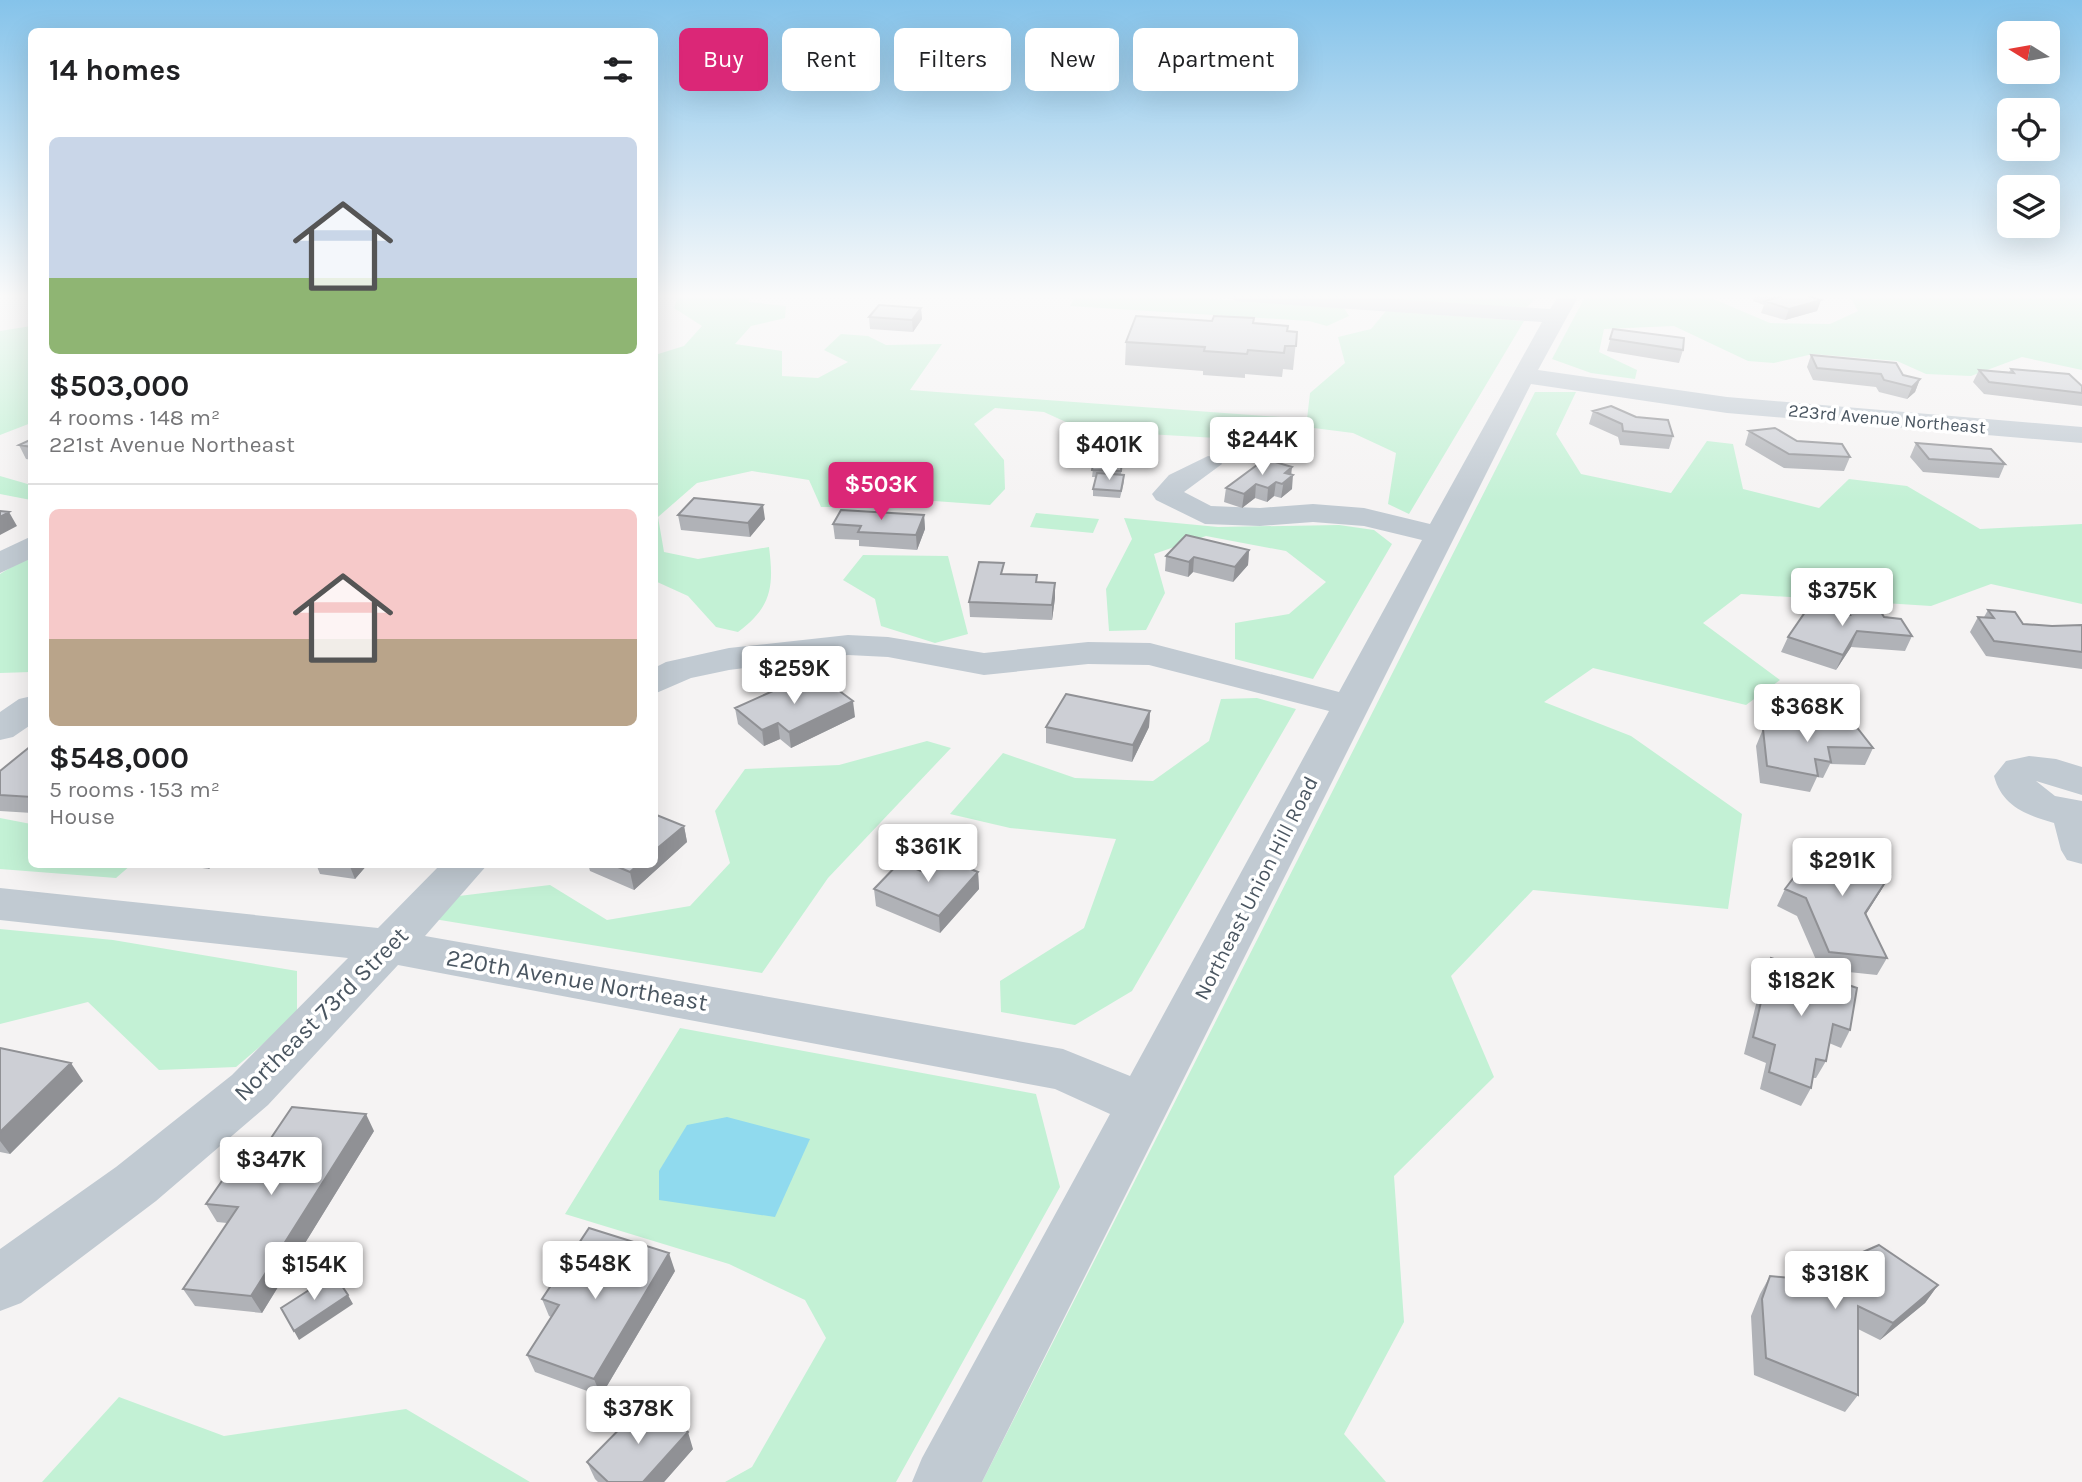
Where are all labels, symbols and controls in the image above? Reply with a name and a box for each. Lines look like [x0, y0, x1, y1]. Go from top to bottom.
north arrow [1997, 21, 2060, 84]
map controls [1997, 21, 2060, 238]
chip: Buy [679, 28, 768, 91]
chip: Rent [782, 28, 880, 91]
chip: Filters [894, 28, 1011, 91]
chip: New [1025, 28, 1119, 91]
chip: Apartment [1133, 28, 1298, 91]
icon: filters [599, 51, 637, 89]
text: 14 homes [49, 52, 181, 88]
button: locate [1997, 98, 2060, 161]
button: layers [1997, 175, 2060, 238]
icon: home [280, 183, 406, 309]
text: $503,000 [49, 368, 189, 404]
street label: 223rd Avenue Northeast [1787, 399, 1987, 439]
text: 4 rooms · 148 m² [49, 404, 220, 431]
pin: $244K [1213, 418, 1311, 477]
pin: $401K [1060, 422, 1158, 482]
text: $244K [1226, 426, 1298, 453]
text: 221st Avenue Northeast [49, 431, 295, 458]
text: $401K [1075, 431, 1143, 458]
pin: $503K [832, 462, 930, 522]
text: $503K [844, 471, 918, 498]
icon: home [280, 555, 406, 681]
pin: $375K [1793, 568, 1891, 628]
text: $375K [1807, 577, 1877, 604]
pin: $259K [745, 646, 843, 706]
text: $259K [758, 655, 830, 682]
pin: $368K [1758, 684, 1856, 744]
text: $368K [1770, 693, 1844, 720]
text: $548,000 [49, 740, 189, 776]
street label: Northeast Union Hill Road [1189, 772, 1323, 1004]
text: 5 rooms · 153 m² [49, 776, 220, 803]
text: House [49, 803, 115, 830]
pin: $361K [879, 824, 977, 884]
text: $361K [894, 833, 962, 860]
pin: $291K [1793, 838, 1891, 898]
text: $291K [1808, 847, 1876, 874]
street label: Northeast 73rd Street [228, 921, 414, 1107]
street label: 220th Avenue Northeast [444, 943, 710, 1017]
pin: $182K [1752, 958, 1850, 1018]
text: $182K [1767, 967, 1835, 994]
pin: $347K [222, 1138, 320, 1197]
text: $347K [236, 1146, 306, 1173]
pin: $154K [265, 1242, 363, 1302]
pin: $548K [546, 1242, 644, 1301]
text: $548K [559, 1250, 631, 1277]
text: $154K [281, 1251, 347, 1278]
pin: $318K [1786, 1252, 1884, 1311]
text: $318K [1801, 1260, 1869, 1287]
pin: $378K [589, 1386, 687, 1446]
text: $378K [602, 1395, 674, 1422]

